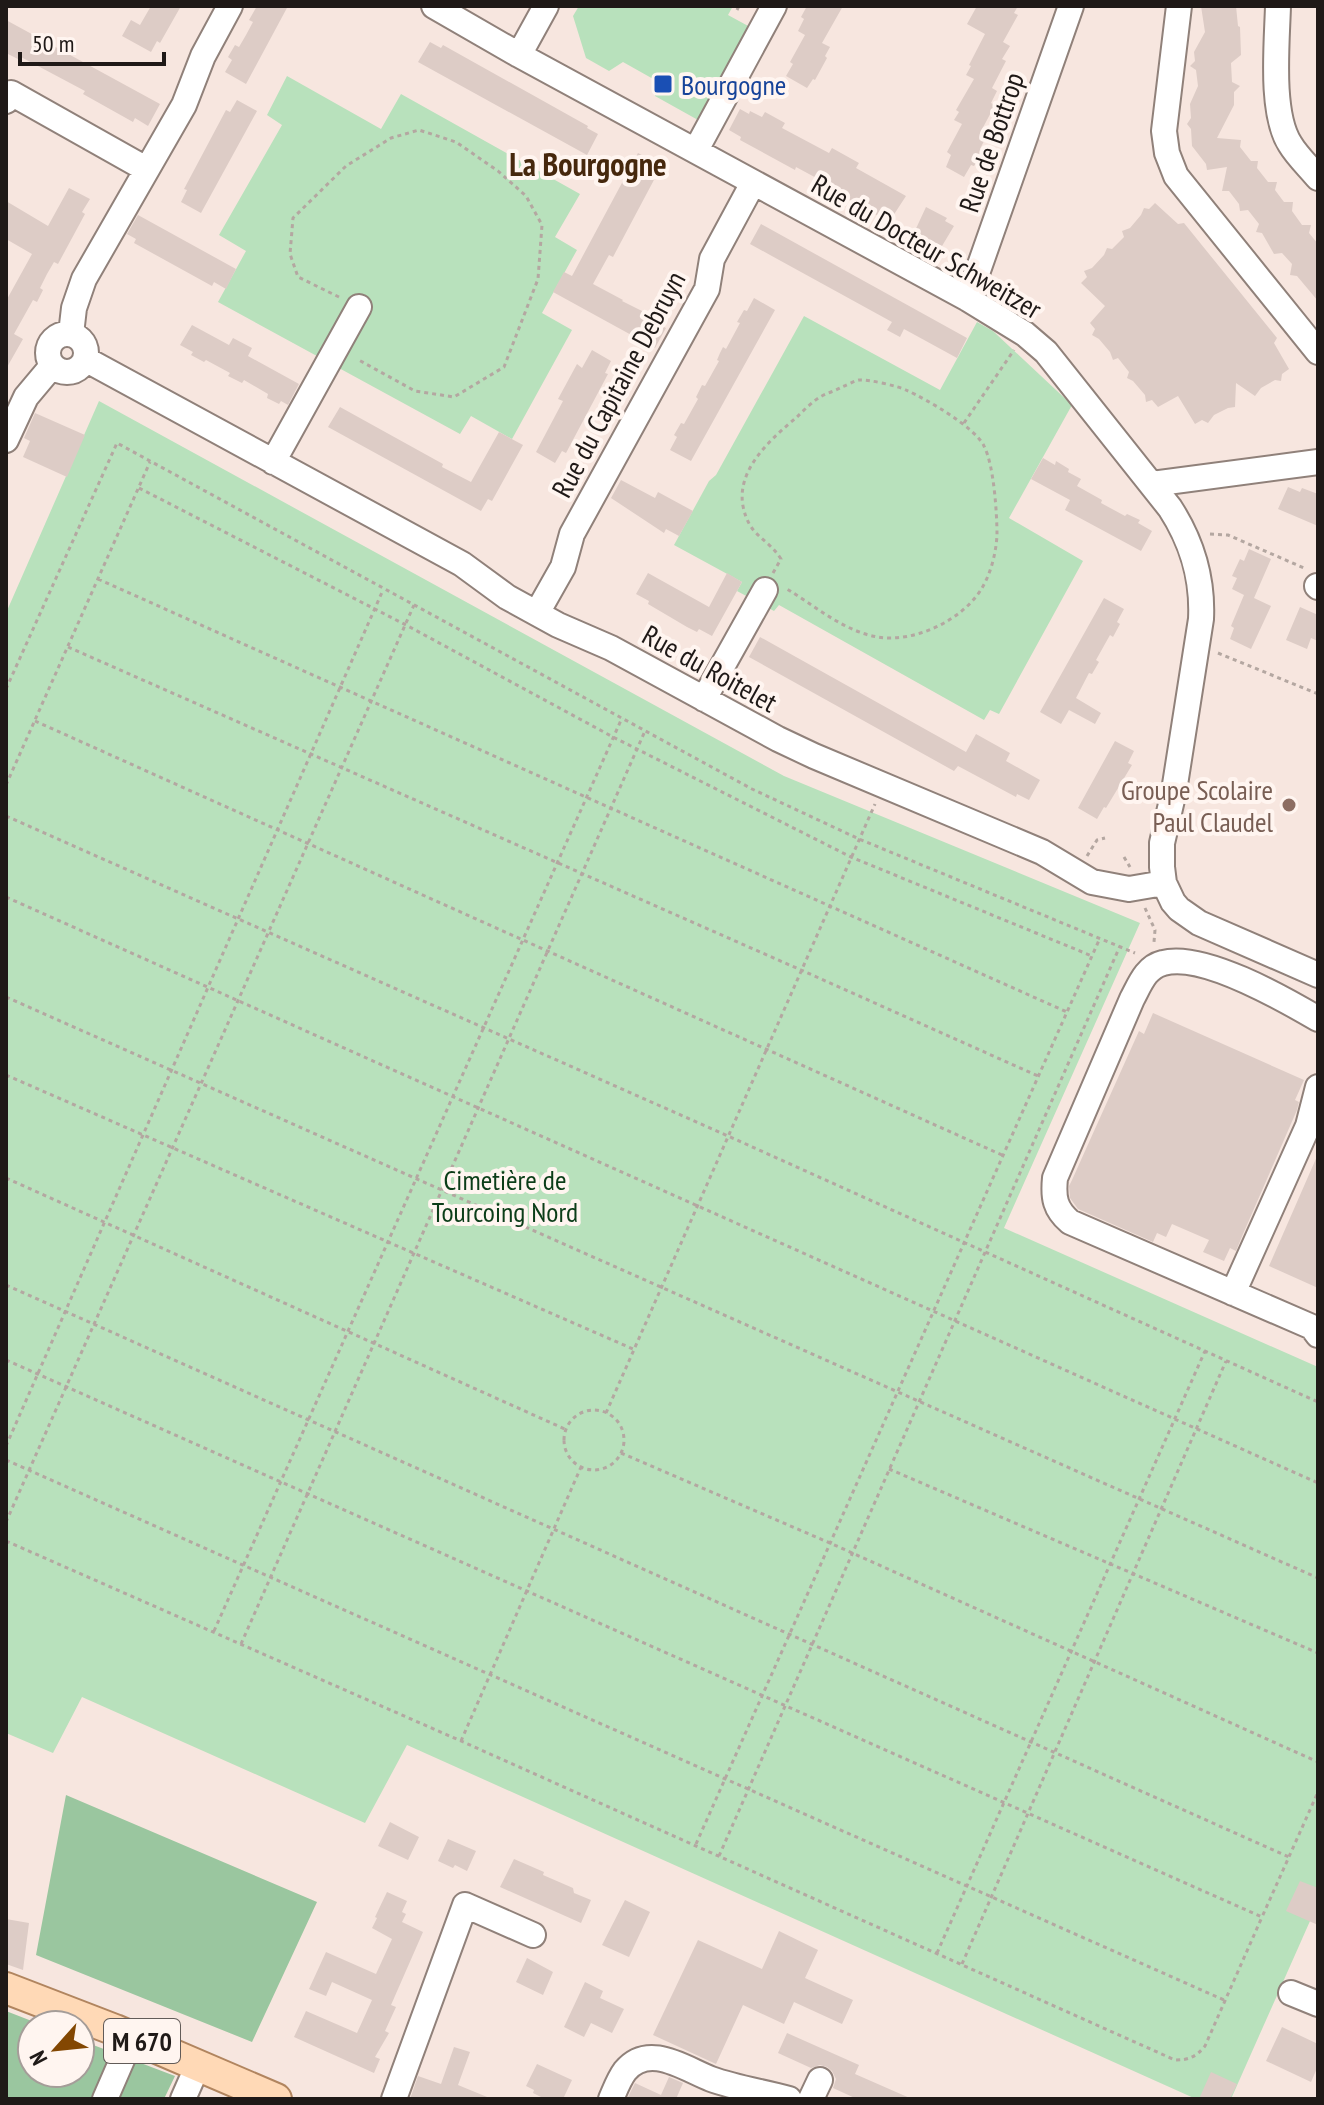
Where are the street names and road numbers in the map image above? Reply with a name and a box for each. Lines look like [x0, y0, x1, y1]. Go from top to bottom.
street label: Rue de Bottrop [950, 67, 1032, 217]
street label: Rue du Docteur Schweitzer [805, 165, 1049, 327]
street label: Rue du Capitaine Debruyn [543, 264, 693, 504]
street label: Rue du Roitelet [636, 616, 784, 720]
road number: M 670 [104, 2019, 180, 2063]

